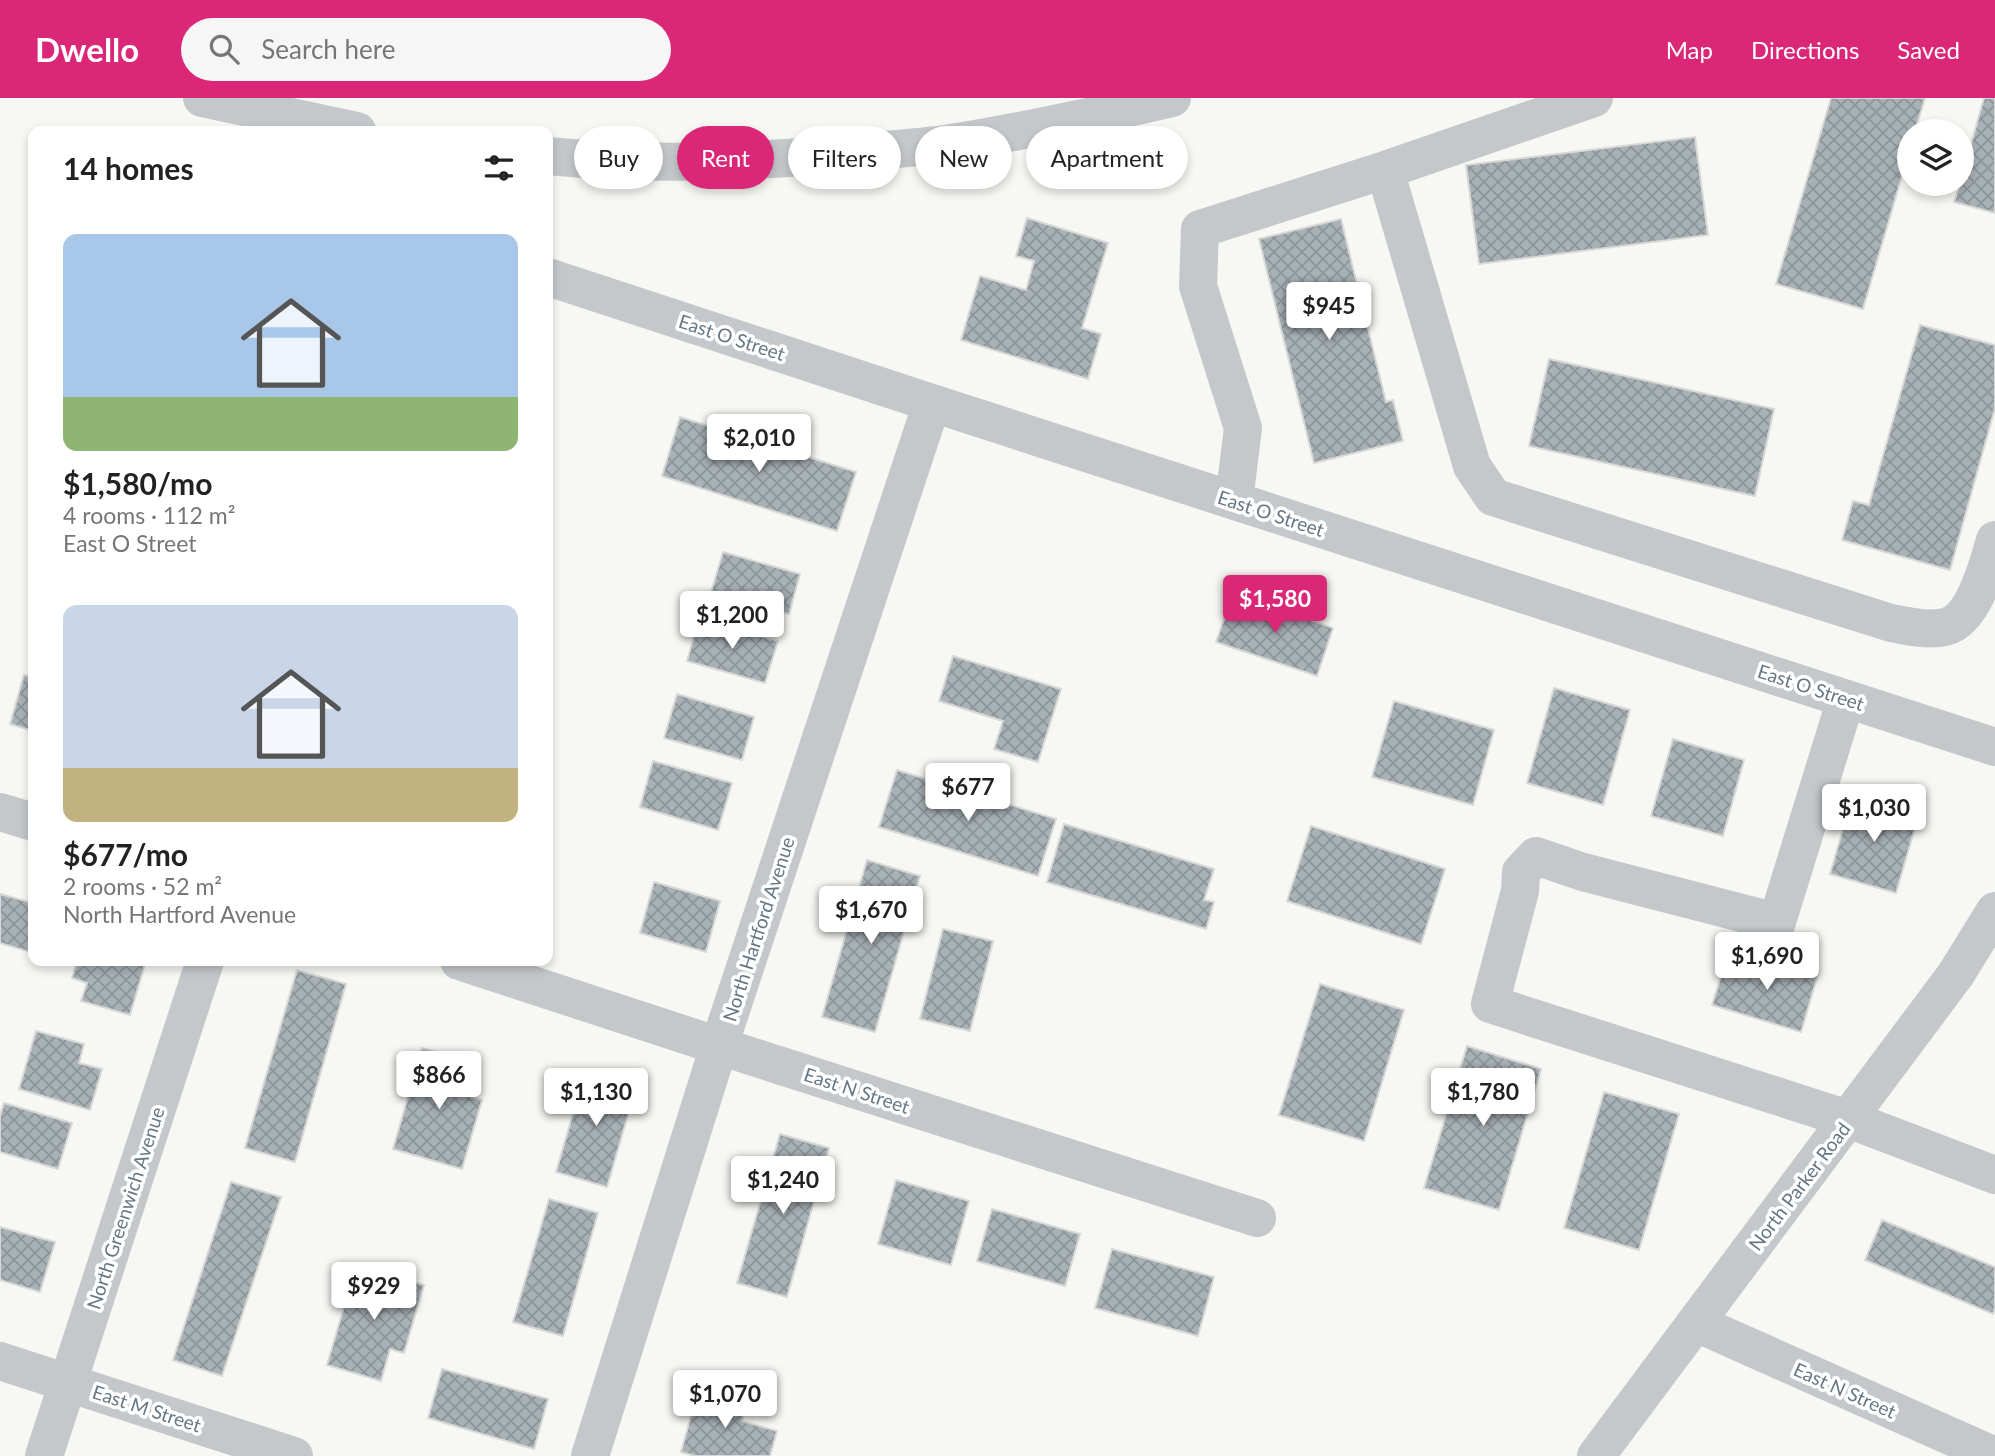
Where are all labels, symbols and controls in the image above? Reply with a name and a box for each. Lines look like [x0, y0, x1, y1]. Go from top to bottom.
search box [181, 18, 671, 81]
text: Dwello [35, 29, 139, 69]
icon: search [205, 30, 243, 68]
text: Search here [261, 33, 395, 65]
text: Map [1666, 35, 1713, 64]
text: Directions [1751, 35, 1859, 64]
text: Saved [1897, 35, 1960, 64]
map controls [1897, 119, 1974, 196]
button: layers [1897, 119, 1974, 196]
chip: Buy [574, 126, 663, 189]
chip: Rent [677, 126, 774, 189]
chip: Filters [788, 126, 901, 189]
chip: New [915, 126, 1012, 189]
chip: Apartment [1026, 126, 1188, 189]
icon: filters [480, 149, 518, 187]
text: 14 homes [63, 150, 194, 186]
icon: home [228, 280, 354, 406]
pin: $945 [1288, 282, 1370, 342]
text: $945 [1302, 291, 1356, 319]
street label: East O Street [676, 309, 788, 365]
pin: $2,010 [702, 414, 816, 474]
text: $2,010 [723, 423, 795, 451]
text: $1,580/mo [63, 465, 212, 501]
street label: East O Street [1215, 485, 1327, 541]
text: 4 rooms · 112 m² [63, 501, 235, 529]
text: East O Street [63, 529, 197, 557]
pin: $1,580 [1218, 575, 1332, 635]
text: $1,580 [1239, 584, 1311, 612]
pin: $1,200 [675, 592, 789, 651]
text: $1,200 [696, 600, 768, 628]
icon: home [228, 651, 354, 777]
street label: East O Street [1755, 659, 1867, 715]
pin: $677 [927, 764, 1009, 823]
text: $677 [941, 772, 995, 800]
pin: $1,030 [1817, 784, 1931, 844]
text: $1,030 [1838, 793, 1910, 821]
street label: North Hartford Avenue [717, 834, 799, 1024]
text: $677/mo [63, 836, 188, 872]
text: 2 rooms · 52 m² [63, 872, 222, 900]
pin: $1,670 [814, 886, 928, 946]
text: $1,670 [835, 895, 907, 923]
text: North Hartford Avenue [63, 900, 296, 928]
pin: $1,690 [1710, 932, 1824, 992]
text: $1,690 [1731, 941, 1803, 969]
pin: $866 [398, 1052, 480, 1111]
text: $866 [412, 1060, 466, 1088]
street label: East N Street [801, 1062, 913, 1118]
pin: $1,130 [539, 1068, 653, 1128]
pin: $1,780 [1426, 1068, 1540, 1128]
text: $1,130 [560, 1077, 632, 1105]
text: $1,780 [1447, 1077, 1519, 1105]
street label: North Greenwich Avenue [81, 1104, 169, 1312]
street label: North Parker Road [1743, 1117, 1855, 1255]
pin: $1,240 [726, 1156, 840, 1216]
text: $1,240 [747, 1165, 819, 1193]
pin: $929 [333, 1262, 415, 1322]
text: $929 [347, 1271, 401, 1299]
street label: East N Street [1790, 1357, 1900, 1423]
pin: $1,070 [668, 1370, 782, 1430]
text: $1,070 [689, 1379, 761, 1407]
street label: East M Street [90, 1380, 204, 1436]

